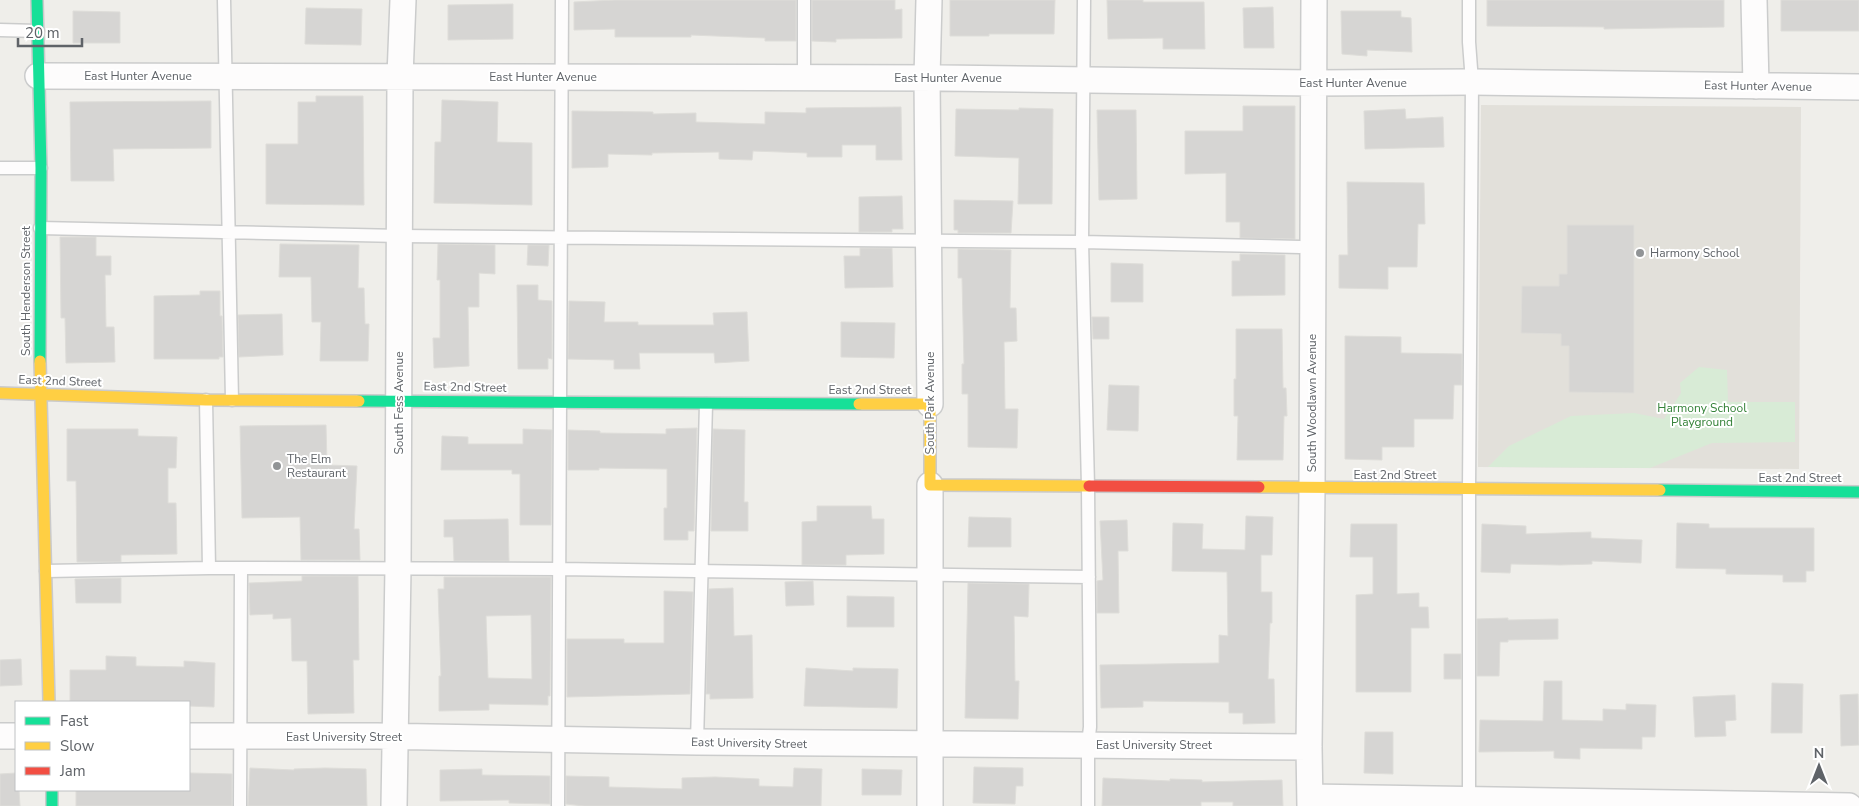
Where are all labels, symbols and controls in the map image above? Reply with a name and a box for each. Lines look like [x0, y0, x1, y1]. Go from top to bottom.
scale bar [18, 15, 81, 47]
text: 20 m [25, 23, 60, 43]
street label: East Hunter Avenue [84, 68, 192, 84]
street label: East Hunter Avenue [489, 69, 597, 85]
street label: East Hunter Avenue [894, 70, 1002, 86]
street label: East Hunter Avenue [1299, 75, 1407, 91]
street label: East Hunter Avenue [1704, 77, 1812, 95]
street label: South Henderson Street [18, 225, 34, 356]
place label: Harmony School [1650, 245, 1740, 261]
marker: Harmony School [1634, 247, 1646, 259]
street label: South Woodlawn Avenue [1304, 334, 1320, 472]
street label: South Fess Avenue [391, 351, 407, 455]
street label: South Park Avenue [922, 352, 938, 454]
street label: East 2nd Street [18, 372, 103, 390]
street label: East 2nd Street [423, 378, 507, 396]
street label: East 2nd Street [828, 382, 912, 398]
park label: Harmony School Playground [1657, 400, 1747, 430]
place label: The Elm Restaurant [287, 451, 347, 481]
marker: The Elm Restaurant [271, 460, 283, 472]
street label: East 2nd Street [1353, 467, 1437, 483]
street label: East 2nd Street [1758, 470, 1842, 486]
legend [15, 701, 190, 791]
text: Fast [60, 711, 89, 731]
street label: East University Street [286, 729, 403, 745]
street label: East University Street [691, 734, 808, 752]
text: Slow [60, 736, 95, 756]
street label: East University Street [1096, 737, 1213, 753]
north arrow [1794, 741, 1844, 791]
text: N [1814, 744, 1824, 763]
text: Jam [59, 761, 86, 781]

